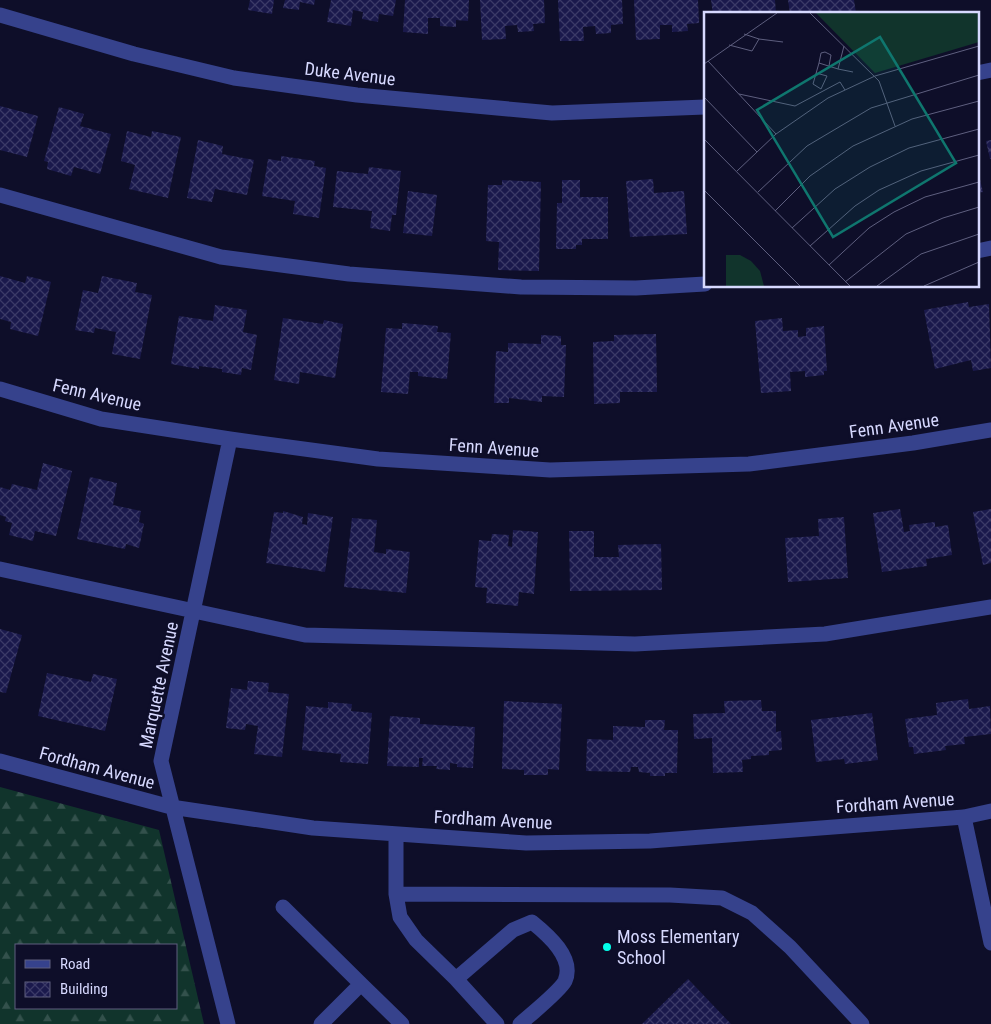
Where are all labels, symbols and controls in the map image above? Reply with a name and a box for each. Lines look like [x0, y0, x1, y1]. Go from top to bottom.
inset map [704, 12, 978, 288]
street label: Duke Avenue [303, 58, 397, 89]
street label: Fenn Avenue [51, 374, 143, 415]
street label: Fenn Avenue [848, 409, 940, 442]
street label: Fenn Avenue [448, 434, 540, 461]
street label: Marquette Avenue [135, 620, 182, 750]
street label: Fordham Avenue [37, 742, 157, 793]
street label: Fordham Avenue [835, 788, 955, 817]
street label: Fordham Avenue [433, 806, 553, 833]
place label: Moss Elementary School [617, 926, 740, 968]
marker: Moss Elementary School [601, 941, 613, 953]
legend [15, 944, 178, 1009]
text: Road [60, 955, 90, 973]
text: Building [60, 980, 108, 998]

